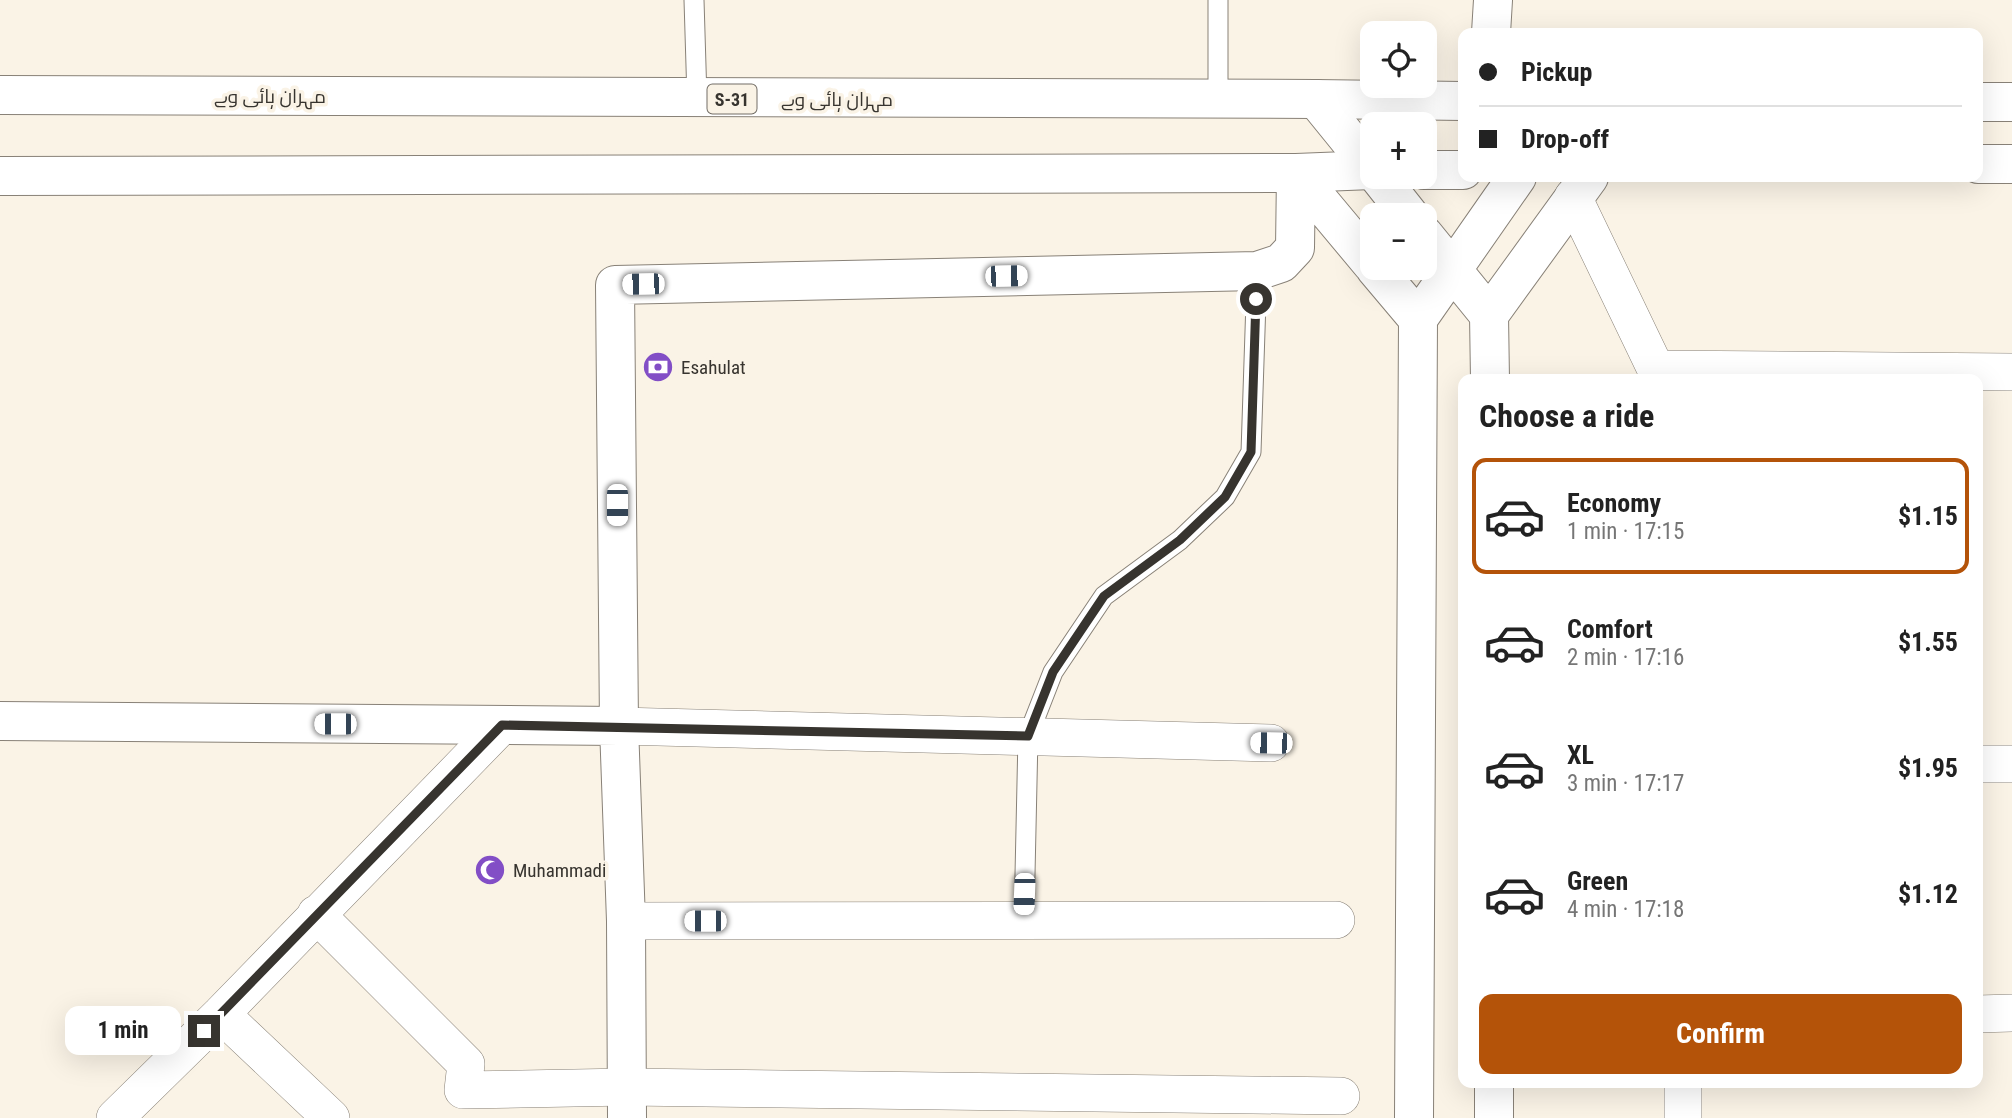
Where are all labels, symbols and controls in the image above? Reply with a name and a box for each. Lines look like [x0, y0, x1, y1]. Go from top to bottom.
map controls [1360, 21, 1437, 280]
button: locate [1360, 21, 1437, 98]
text: Pickup [1521, 57, 1592, 87]
road number: S-31 [708, 84, 756, 114]
street label: مہران ہائی وے [214, 85, 326, 110]
street label: مہران ہائی وے [781, 88, 893, 113]
button: + [1360, 112, 1437, 189]
text: Drop-off [1521, 124, 1609, 154]
button: − [1360, 203, 1437, 280]
car [985, 265, 1028, 287]
car [622, 273, 665, 295]
route start [1240, 283, 1272, 315]
bank icon: Esahulat [641, 350, 675, 384]
place label: Esahulat [681, 356, 746, 379]
text: Choose a ride [1479, 397, 1654, 435]
car [607, 484, 628, 526]
icon: car [1483, 485, 1546, 548]
text: Economy [1567, 488, 1661, 518]
text: $1.15 [1898, 501, 1958, 531]
text: 1 min · 17:15 [1567, 518, 1684, 545]
icon: car [1483, 611, 1546, 674]
text: Comfort [1567, 614, 1653, 644]
text: $1.55 [1898, 627, 1958, 657]
text: 2 min · 17:16 [1567, 644, 1684, 671]
car [315, 714, 357, 735]
car [1250, 732, 1293, 754]
icon: car [1483, 737, 1546, 800]
text: XL [1567, 740, 1594, 770]
text: $1.95 [1898, 753, 1958, 783]
text: 3 min · 17:17 [1567, 770, 1684, 797]
mosque icon: Muhammadi [473, 853, 507, 887]
place label: Muhammadi [513, 859, 606, 882]
icon: car [1483, 863, 1546, 926]
text: Green [1567, 866, 1628, 896]
car [1013, 873, 1036, 915]
text: $1.12 [1898, 879, 1958, 909]
text: 4 min · 17:18 [1567, 896, 1684, 923]
car [685, 911, 727, 932]
button: Confirm [1479, 994, 1962, 1074]
callout: 1 min [64, 1006, 180, 1056]
route end [188, 1015, 220, 1047]
text: 1 min [97, 1017, 149, 1044]

